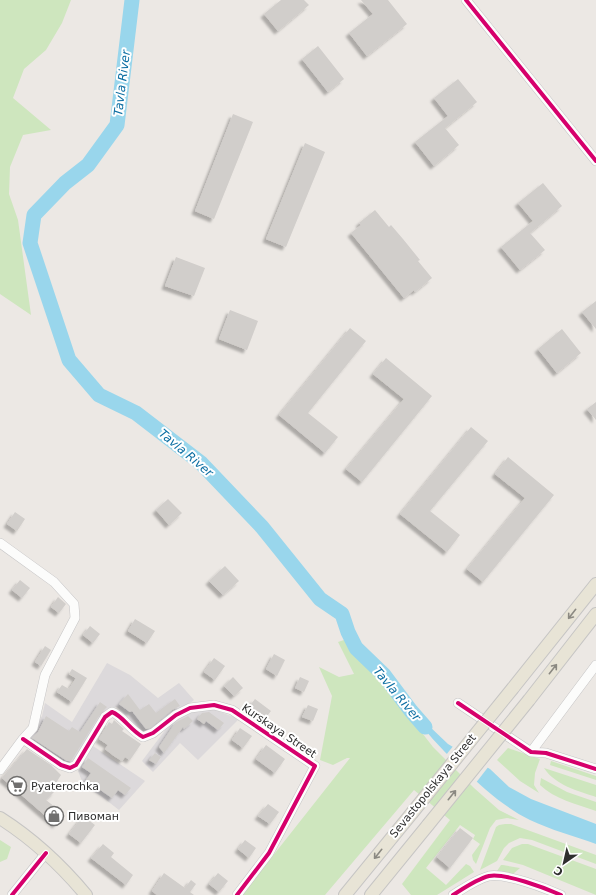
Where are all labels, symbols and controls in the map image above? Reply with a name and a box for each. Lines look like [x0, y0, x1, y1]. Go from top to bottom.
water label: Tavla River [111, 48, 133, 117]
water label: Tavla River [156, 426, 217, 480]
one-way arrow [568, 609, 576, 620]
water label: Tavla River [370, 664, 424, 725]
one-way arrow [549, 664, 557, 675]
street label: Kurskaya Street [239, 701, 319, 761]
street label: Sevastopolskaya Street [387, 731, 479, 840]
supermarket icon: Pyaterochka [6, 775, 28, 797]
place label: Pyaterochka [31, 780, 99, 793]
one-way arrow [448, 789, 457, 800]
shop icon: Пивоман [43, 805, 65, 827]
place label: Пивоман [68, 810, 119, 823]
north arrow [544, 843, 584, 883]
one-way arrow [374, 848, 383, 859]
text: С [552, 863, 566, 879]

